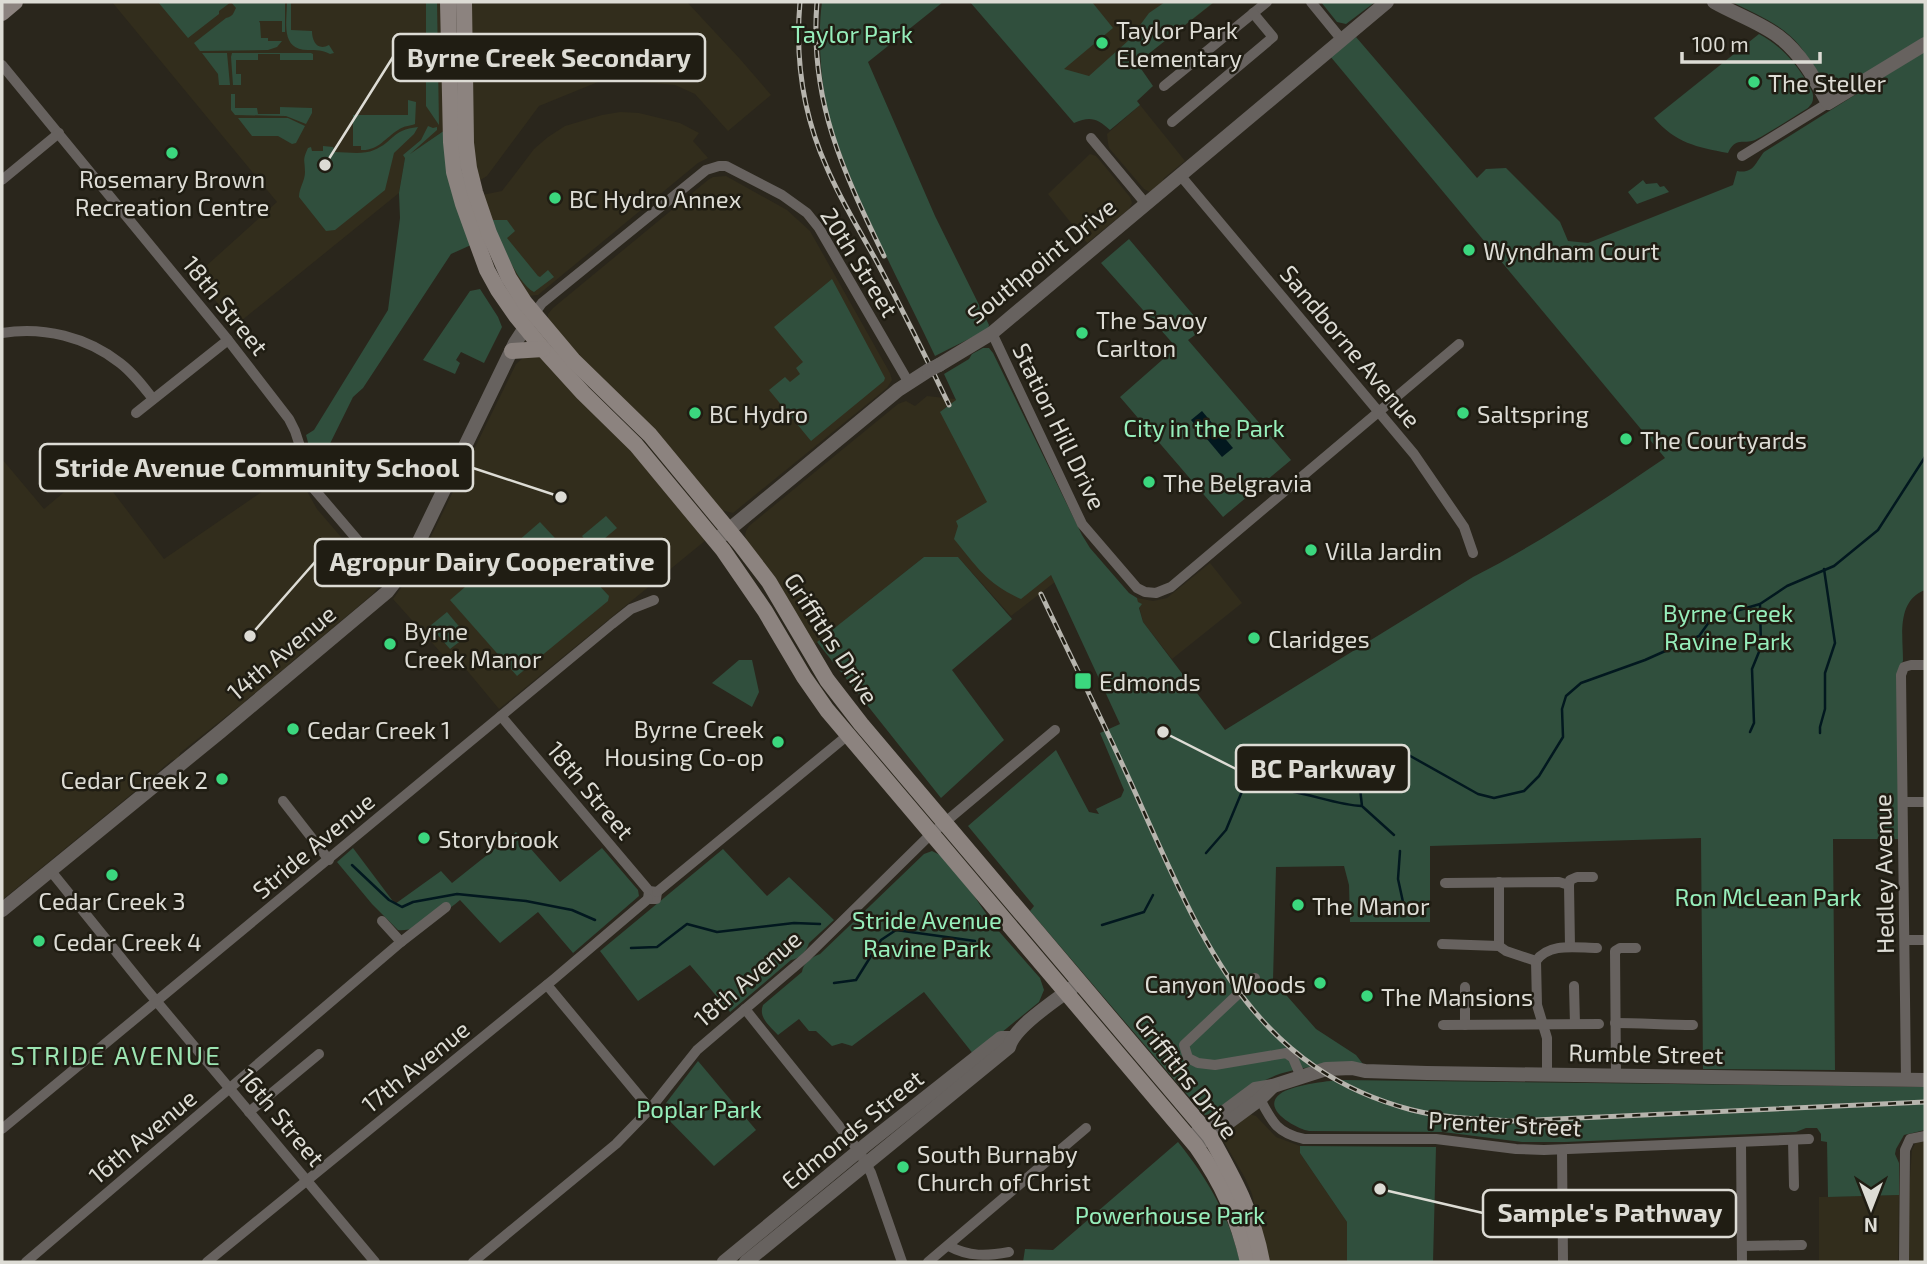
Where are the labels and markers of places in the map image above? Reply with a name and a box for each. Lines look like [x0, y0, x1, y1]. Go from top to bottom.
place label: Taylor Park Elementary [1116, 15, 1242, 72]
callout: Byrne Creek Secondary [393, 34, 705, 81]
marker: Taylor Park Elementary [1094, 35, 1110, 51]
place label: The Steller [1768, 68, 1887, 97]
marker: The Steller [1746, 74, 1762, 90]
marker: Rosemary Brown Recreation Centre [164, 145, 180, 161]
place label: Rosemary Brown Recreation Centre [75, 164, 269, 221]
place label: BC Hydro Annex [569, 184, 742, 213]
marker: BC Hydro Annex [547, 190, 563, 206]
place label: Wyndham Court [1483, 236, 1659, 265]
marker: Wyndham Court [1461, 242, 1477, 258]
place label: The Savoy Carlton [1096, 305, 1208, 362]
marker: The Savoy Carlton [1074, 325, 1090, 341]
place label: BC Hydro [709, 399, 808, 428]
place label: Saltspring [1477, 399, 1589, 428]
marker: BC Hydro [687, 405, 703, 421]
marker: Saltspring [1455, 405, 1471, 421]
place label: The Courtyards [1640, 425, 1807, 454]
marker: The Courtyards [1618, 431, 1634, 447]
callout: Stride Avenue Community School [40, 444, 473, 491]
place label: The Belgravia [1163, 468, 1312, 497]
marker: The Belgravia [1141, 474, 1157, 490]
place label: Villa Jardin [1325, 536, 1442, 565]
callout: Agropur Dairy Cooperative [315, 539, 669, 586]
marker: Villa Jardin [1303, 542, 1319, 558]
place label: Byrne Creek Manor [404, 616, 542, 673]
place label: Claridges [1268, 624, 1370, 653]
marker: Claridges [1246, 630, 1262, 646]
marker: Byrne Creek Manor [382, 636, 398, 652]
place label: Edmonds [1099, 667, 1201, 696]
marker: Edmonds [1073, 671, 1093, 691]
place label: Byrne Creek Housing Co-op [604, 714, 764, 771]
place label: Cedar Creek 1 [307, 715, 451, 744]
marker: Cedar Creek 1 [285, 721, 301, 737]
marker: Byrne Creek Housing Co-op [770, 734, 786, 750]
callout: BC Parkway [1236, 745, 1409, 792]
place label: Cedar Creek 2 [60, 765, 208, 794]
marker: Cedar Creek 2 [214, 771, 230, 787]
place label: Storybrook [438, 824, 559, 853]
marker: Storybrook [416, 830, 432, 846]
marker: Cedar Creek 3 [104, 867, 120, 883]
place label: Cedar Creek 3 [38, 886, 186, 915]
place label: The Manor [1312, 891, 1430, 920]
marker: The Manor [1290, 897, 1306, 913]
place label: Cedar Creek 4 [53, 927, 202, 956]
marker: Cedar Creek 4 [31, 933, 47, 949]
place label: Canyon Woods [1145, 969, 1306, 998]
marker: Canyon Woods [1312, 975, 1328, 991]
place label: The Mansions [1381, 982, 1533, 1011]
marker: The Mansions [1359, 988, 1375, 1004]
place label: South Burnaby Church of Christ [917, 1139, 1091, 1196]
marker: South Burnaby Church of Christ [895, 1159, 911, 1175]
callout: Sample's Pathway [1483, 1190, 1736, 1237]

